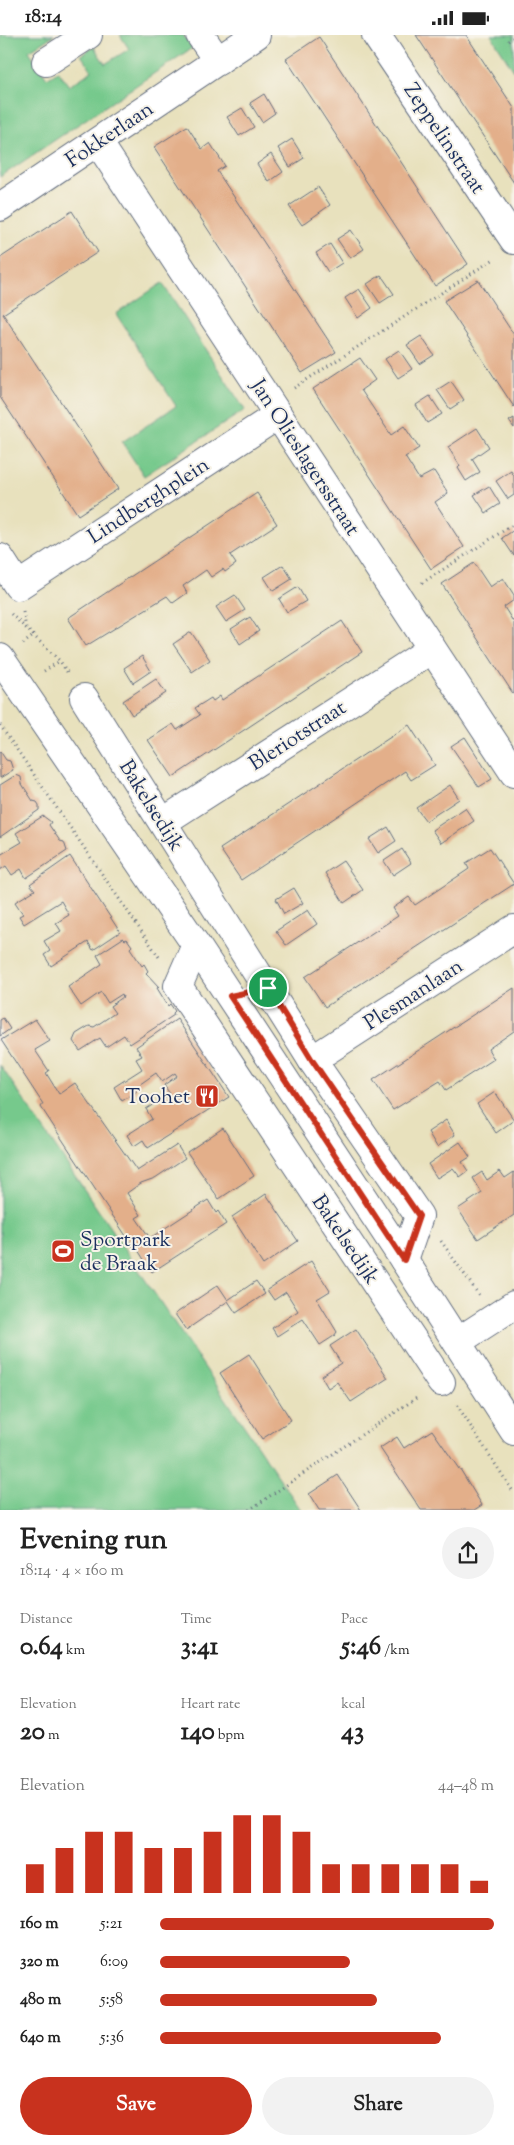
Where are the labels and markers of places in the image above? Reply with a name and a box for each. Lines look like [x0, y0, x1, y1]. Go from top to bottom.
pin [247, 967, 289, 1009]
place label: Toohet [125, 1083, 190, 1113]
restaurant icon: Toohet [194, 1083, 220, 1109]
place label: Sportpark de Braak [80, 1226, 172, 1280]
sports icon: Sportpark de Braak [50, 1238, 76, 1264]

